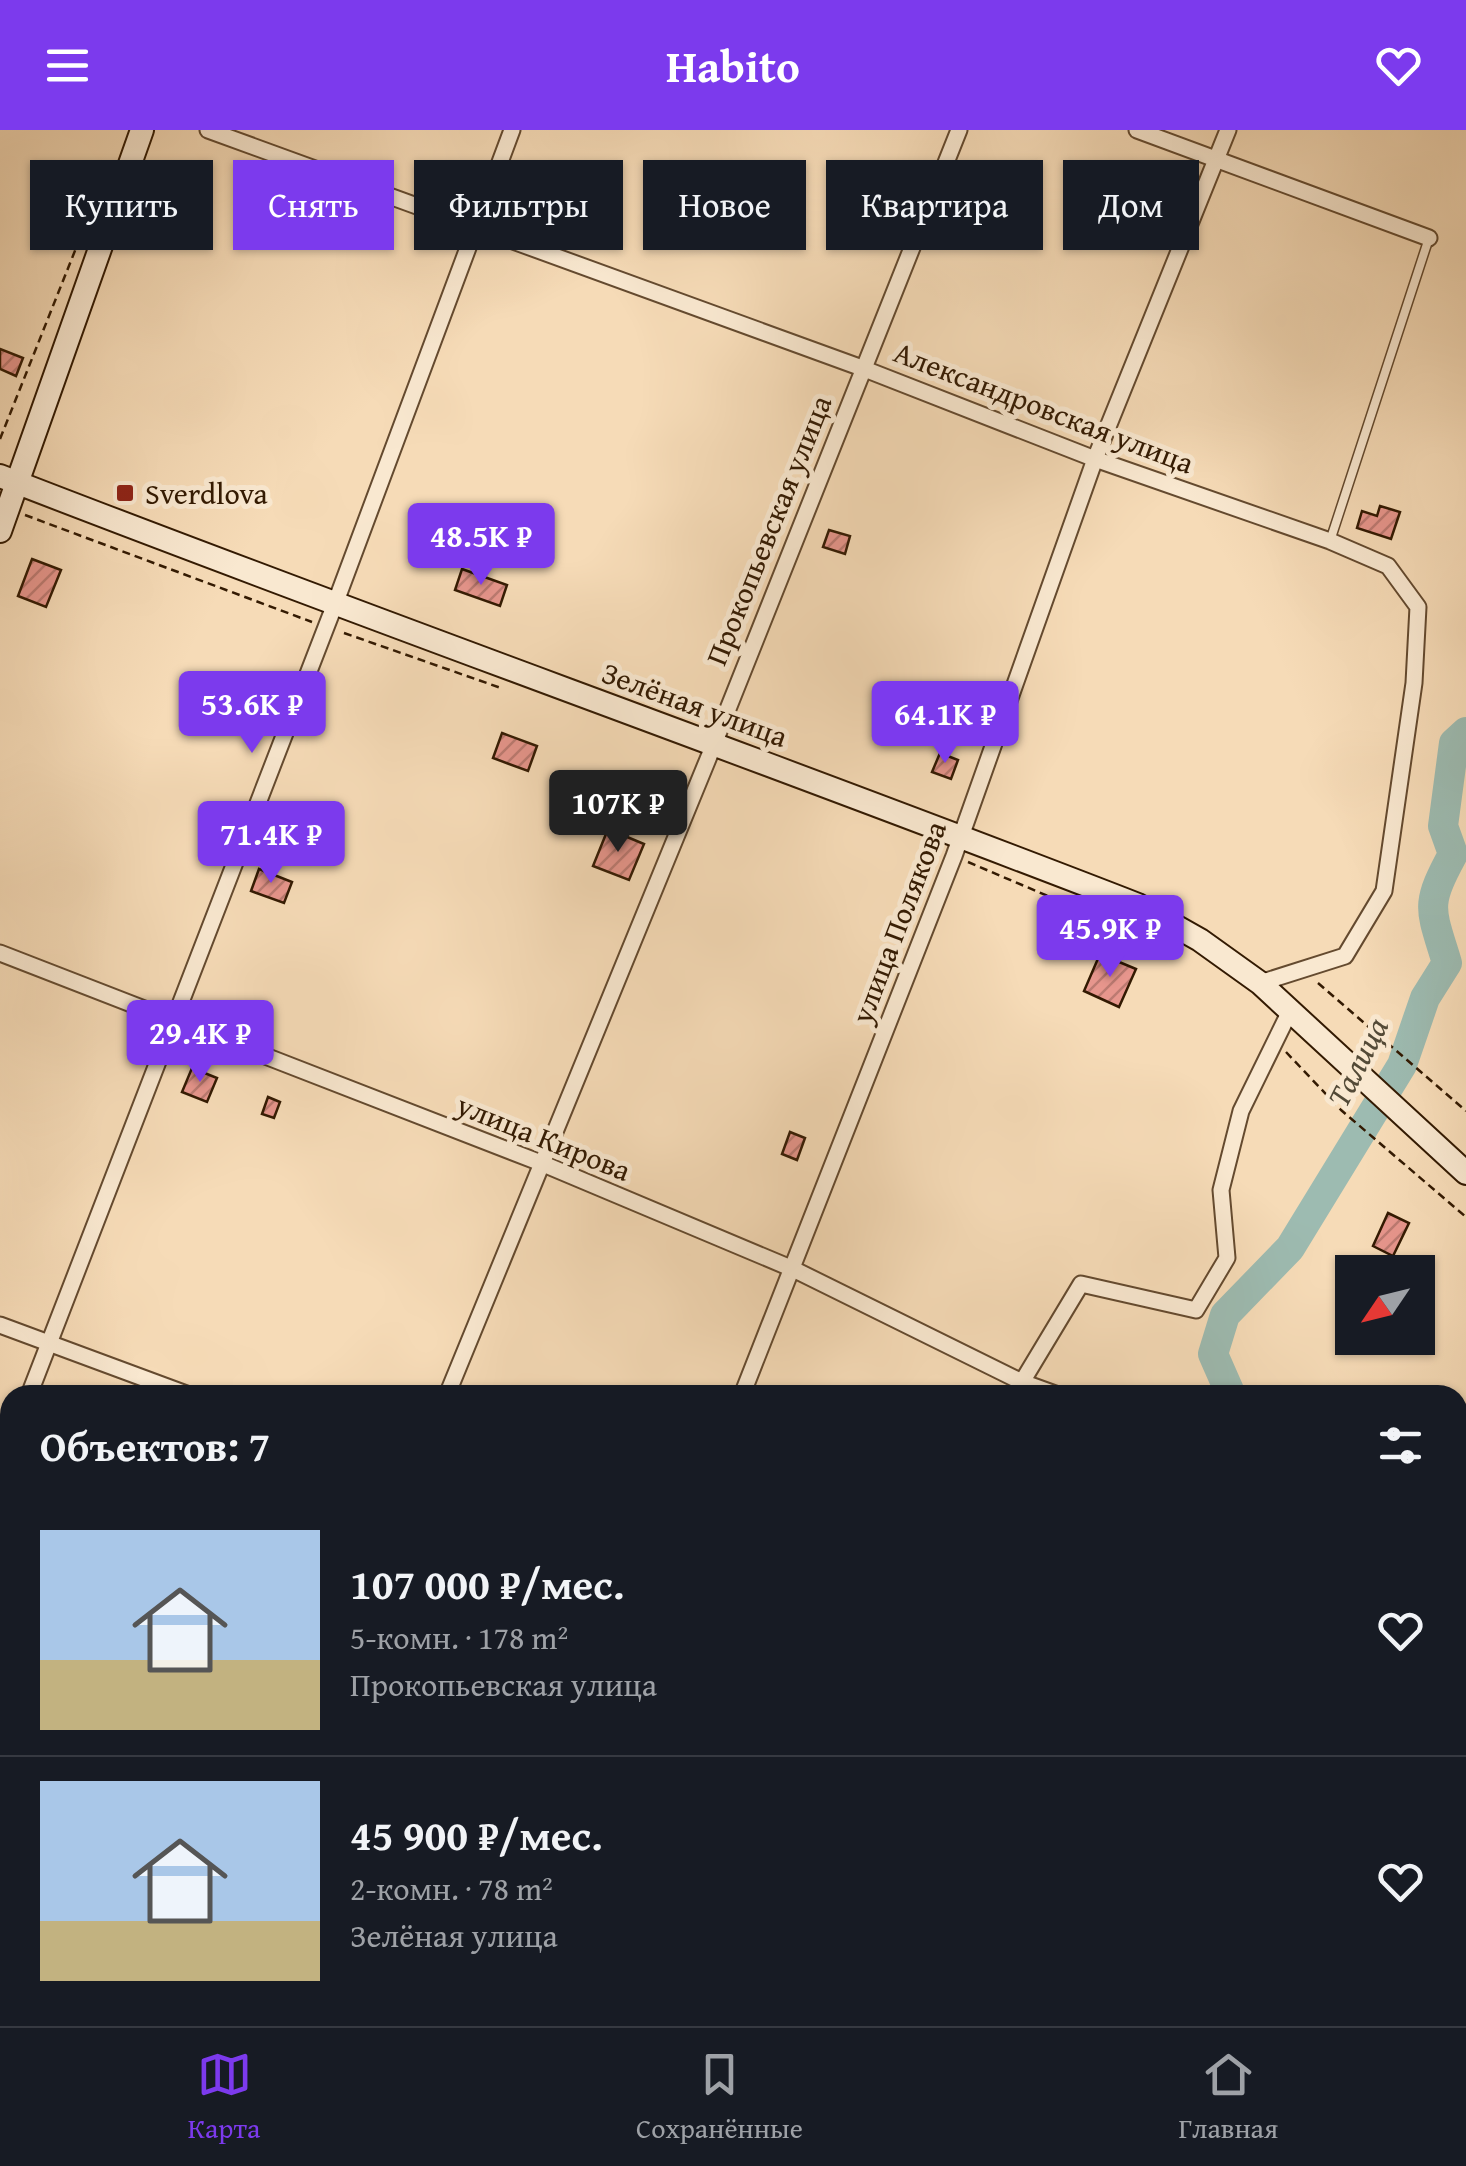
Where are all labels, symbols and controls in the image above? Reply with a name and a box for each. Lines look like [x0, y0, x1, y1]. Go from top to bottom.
text: Habito [666, 33, 800, 98]
icon: menu [40, 38, 95, 93]
icon: heart [1371, 38, 1426, 93]
chip: Купить [30, 160, 213, 250]
chip: Снять [233, 160, 394, 250]
chip: Фильтры [414, 160, 623, 250]
chip: Новое [643, 160, 806, 250]
chip: Квартира [826, 160, 1043, 250]
chip: Дом [1063, 160, 1199, 250]
street label: Александровская улица [888, 329, 1201, 485]
street label: Прокопьевская улица [694, 388, 843, 672]
place label: Sverdlova [145, 471, 268, 515]
marker: Sverdlova [114, 482, 136, 504]
pin: 48.5K ₽ [389, 503, 573, 588]
text: 48.5K ₽ [430, 512, 532, 559]
street label: Зелёная улица [596, 650, 795, 758]
pin: 53.6K ₽ [160, 671, 344, 756]
text: 53.6K ₽ [201, 680, 303, 727]
pin: 64.1K ₽ [853, 681, 1037, 766]
text: 64.1K ₽ [894, 690, 996, 737]
pin: 107K ₽ [537, 770, 699, 855]
text: 107K ₽ [571, 779, 665, 826]
pin: 71.4K ₽ [179, 801, 363, 886]
text: 71.4K ₽ [220, 810, 322, 857]
street label: улица Полякова [839, 814, 957, 1031]
pin: 45.9K ₽ [1018, 895, 1202, 980]
text: 45.9K ₽ [1059, 904, 1161, 951]
pin: 29.4K ₽ [108, 1000, 292, 1085]
text: 29.4K ₽ [149, 1009, 251, 1056]
water label: Талица [1314, 1009, 1400, 1115]
street label: улица Кирова [449, 1082, 638, 1192]
north arrow [1335, 1255, 1435, 1355]
map controls [1335, 1255, 1435, 1355]
text: Объектов: 7 [40, 1415, 270, 1476]
icon: filters [1373, 1418, 1428, 1473]
text: 107 000 ₽/мес. [350, 1553, 624, 1614]
icon: home [120, 1570, 240, 1690]
icon: heart [1373, 1603, 1428, 1658]
text: 5-комн. · 178 m² [350, 1614, 568, 1661]
text: Прокопьевская улица [350, 1661, 657, 1708]
text: 45 900 ₽/мес. [350, 1804, 603, 1865]
icon: home [120, 1821, 240, 1941]
icon: heart [1373, 1854, 1428, 1909]
text: 2-комн. · 78 m² [350, 1865, 553, 1912]
text: Зелёная улица [350, 1912, 558, 1959]
tab: Карта [188, 2047, 260, 2148]
tab: Сохранённые [636, 2047, 803, 2148]
tab: Главная [1178, 2047, 1278, 2148]

